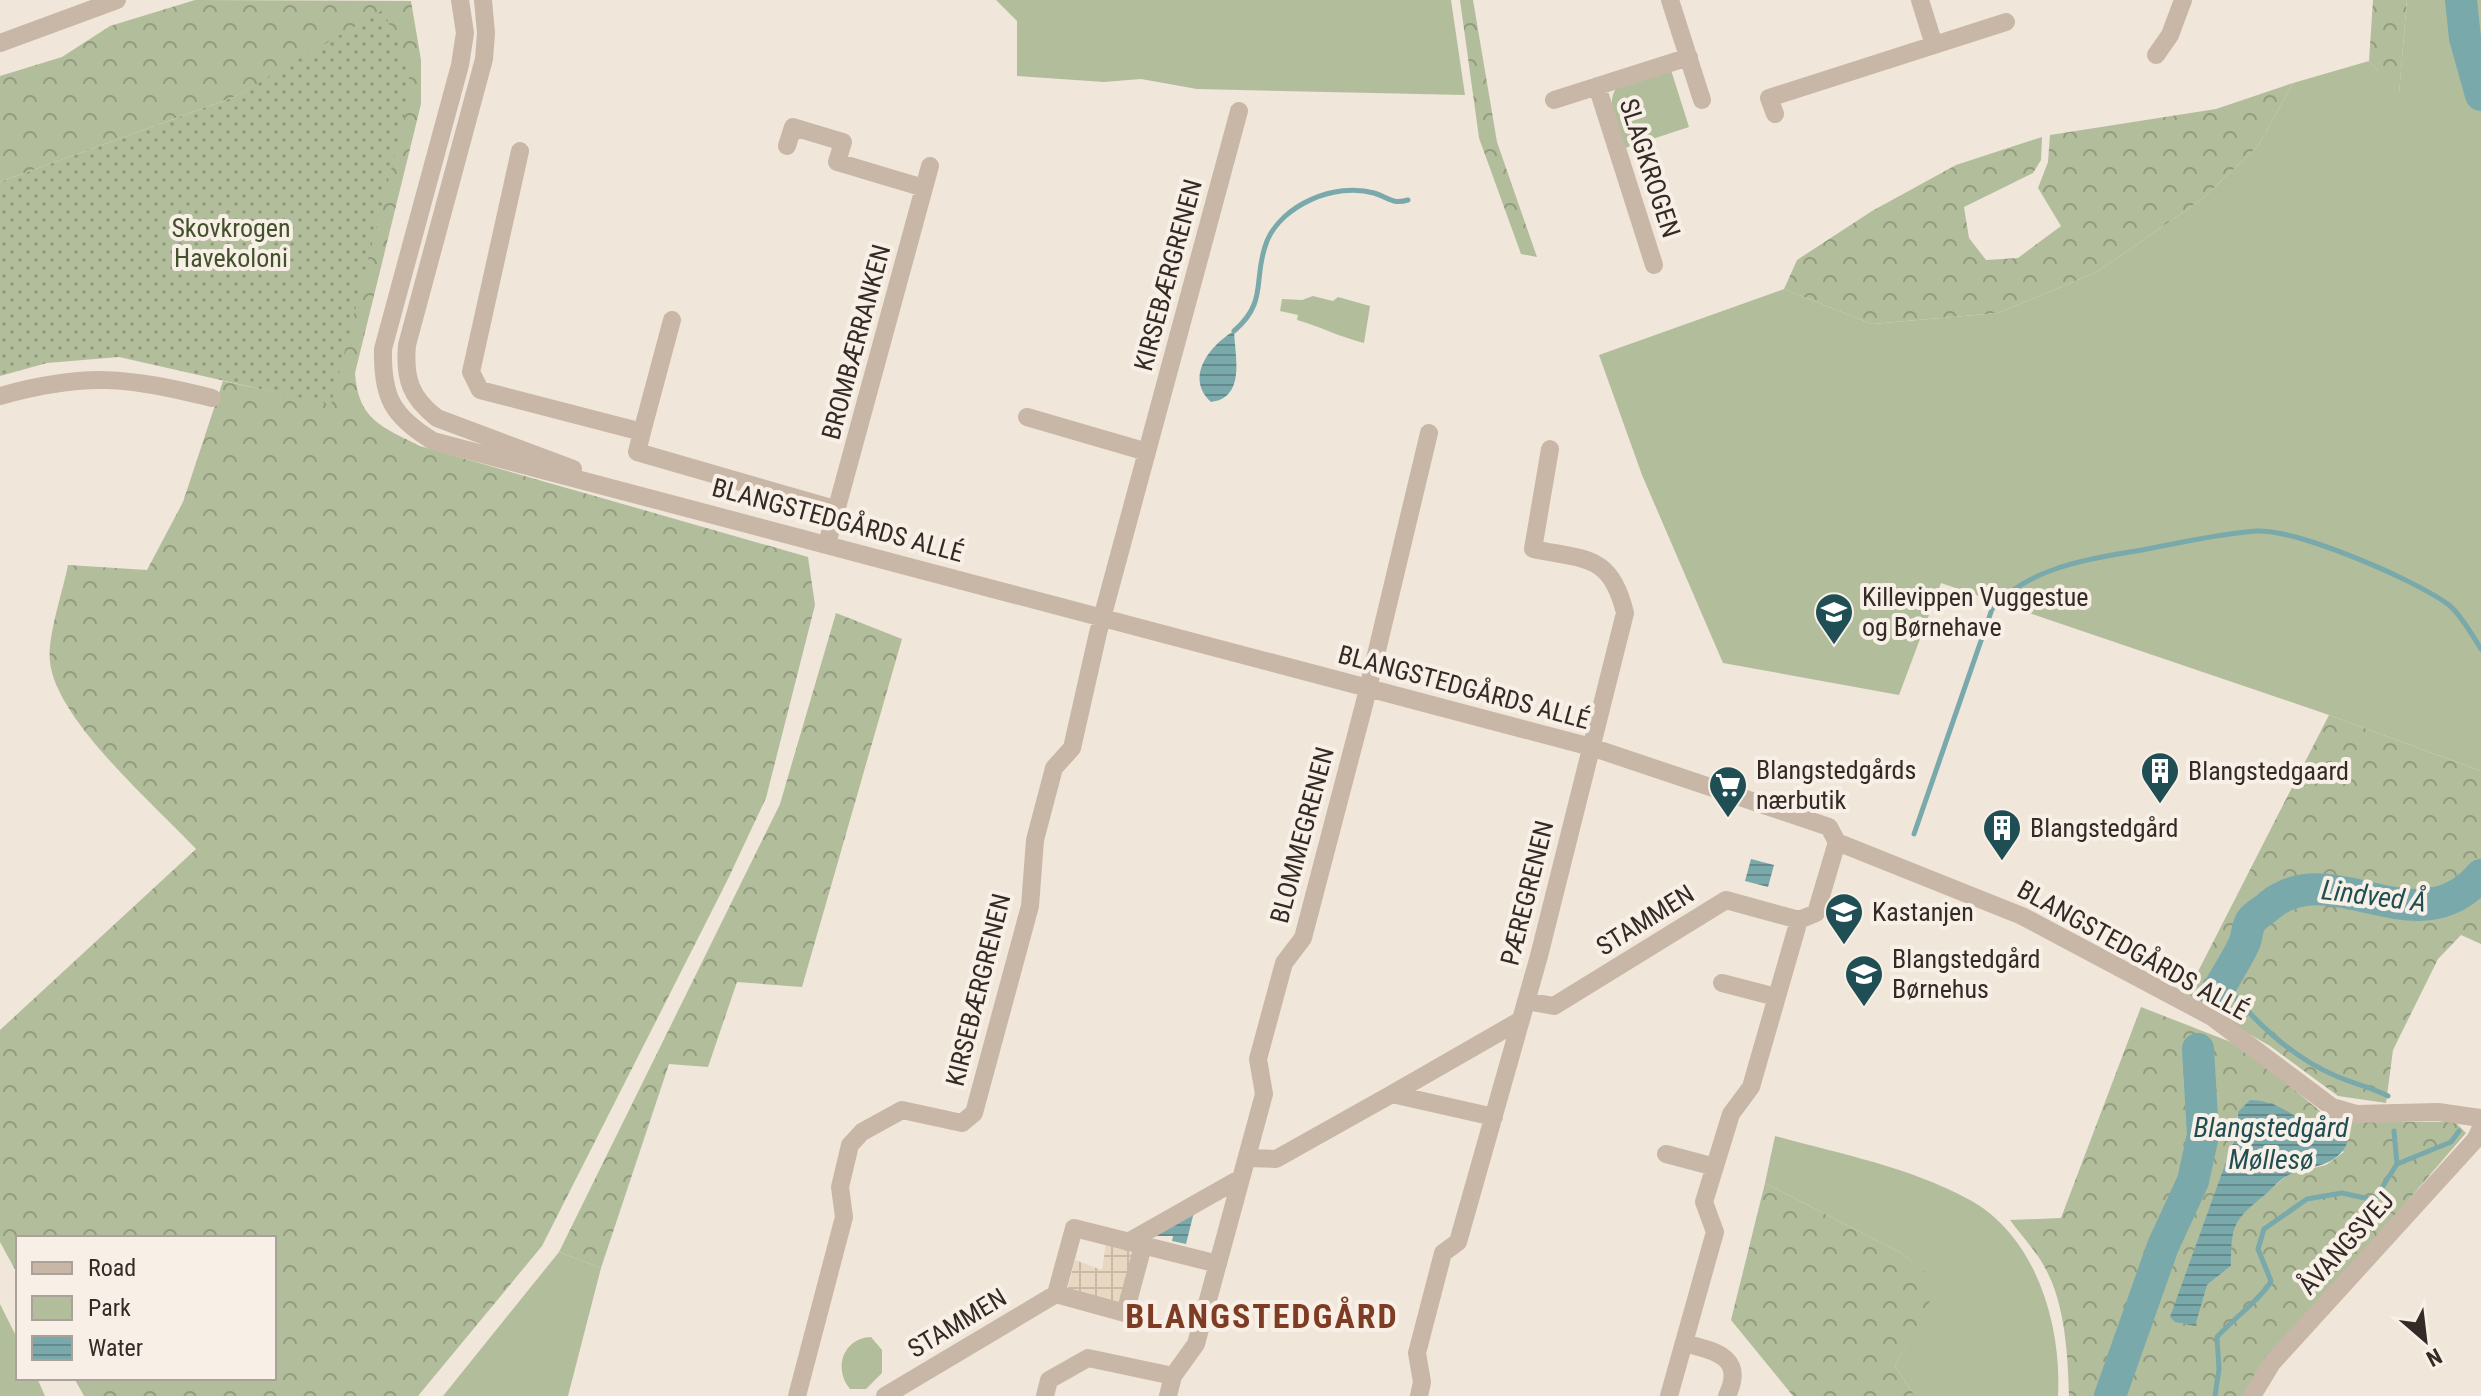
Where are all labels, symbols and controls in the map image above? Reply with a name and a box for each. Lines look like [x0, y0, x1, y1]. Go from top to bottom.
street label: SLAGKROGEN [1613, 95, 1687, 241]
street label: KIRSEBÆRGRENEN [1128, 176, 1208, 374]
park label: Skovkrogen Havekoloni [171, 213, 291, 273]
street label: BROMBÆRRANKEN [816, 241, 896, 443]
street label: BLANGSTEDGÅRDS ALLÉ [709, 471, 967, 568]
place label: Killevippen Vuggestue og Børnehave [1862, 582, 2089, 642]
school or university icon: Killevippen Vuggestue og Børnehave [1813, 591, 1855, 646]
street label: BLANGSTEDGÅRDS ALLÉ [1335, 638, 1593, 735]
street label: BLOMMEGRENEN [1264, 744, 1340, 926]
building icon: Blangstedgaard [2139, 750, 2181, 805]
place label: Blangstedgårds nærbutik [1756, 755, 1916, 815]
place label: Blangstedgaard [2188, 756, 2349, 786]
supermarket icon: Blangstedgårds nærbutik [1707, 764, 1749, 819]
building icon: Blangstedgård [1981, 807, 2023, 862]
place label: Blangstedgård [2030, 813, 2179, 843]
street label: PÆREGRENEN [1495, 817, 1559, 969]
water label: Lindved Å [2320, 872, 2428, 919]
street label: BLANGSTEDGÅRDS ALLÉ [2012, 873, 2254, 1026]
street label: STAMMEN [1591, 878, 1699, 962]
street label: KIRSEBÆRGRENEN [940, 891, 1016, 1089]
school or university icon: Kastanjen [1823, 891, 1865, 946]
place label: Kastanjen [1872, 897, 1974, 927]
place label: Blangstedgård Børnehus [1892, 944, 2041, 1004]
school or university icon: Blangstedgård Børnehus [1843, 953, 1885, 1008]
water label: Blangstedgård Møllesø [2193, 1111, 2349, 1176]
street label: ÅVANGSVEJ [2291, 1185, 2400, 1300]
legend [16, 1236, 276, 1380]
text: Road [88, 1254, 136, 1282]
street label: STAMMEN [902, 1282, 1012, 1364]
text: Park [88, 1294, 131, 1322]
district label: BLANGSTEDGÅRD [1125, 1296, 1399, 1336]
north arrow [2385, 1300, 2465, 1380]
text: Water [88, 1334, 143, 1362]
text: N [2422, 1343, 2446, 1371]

